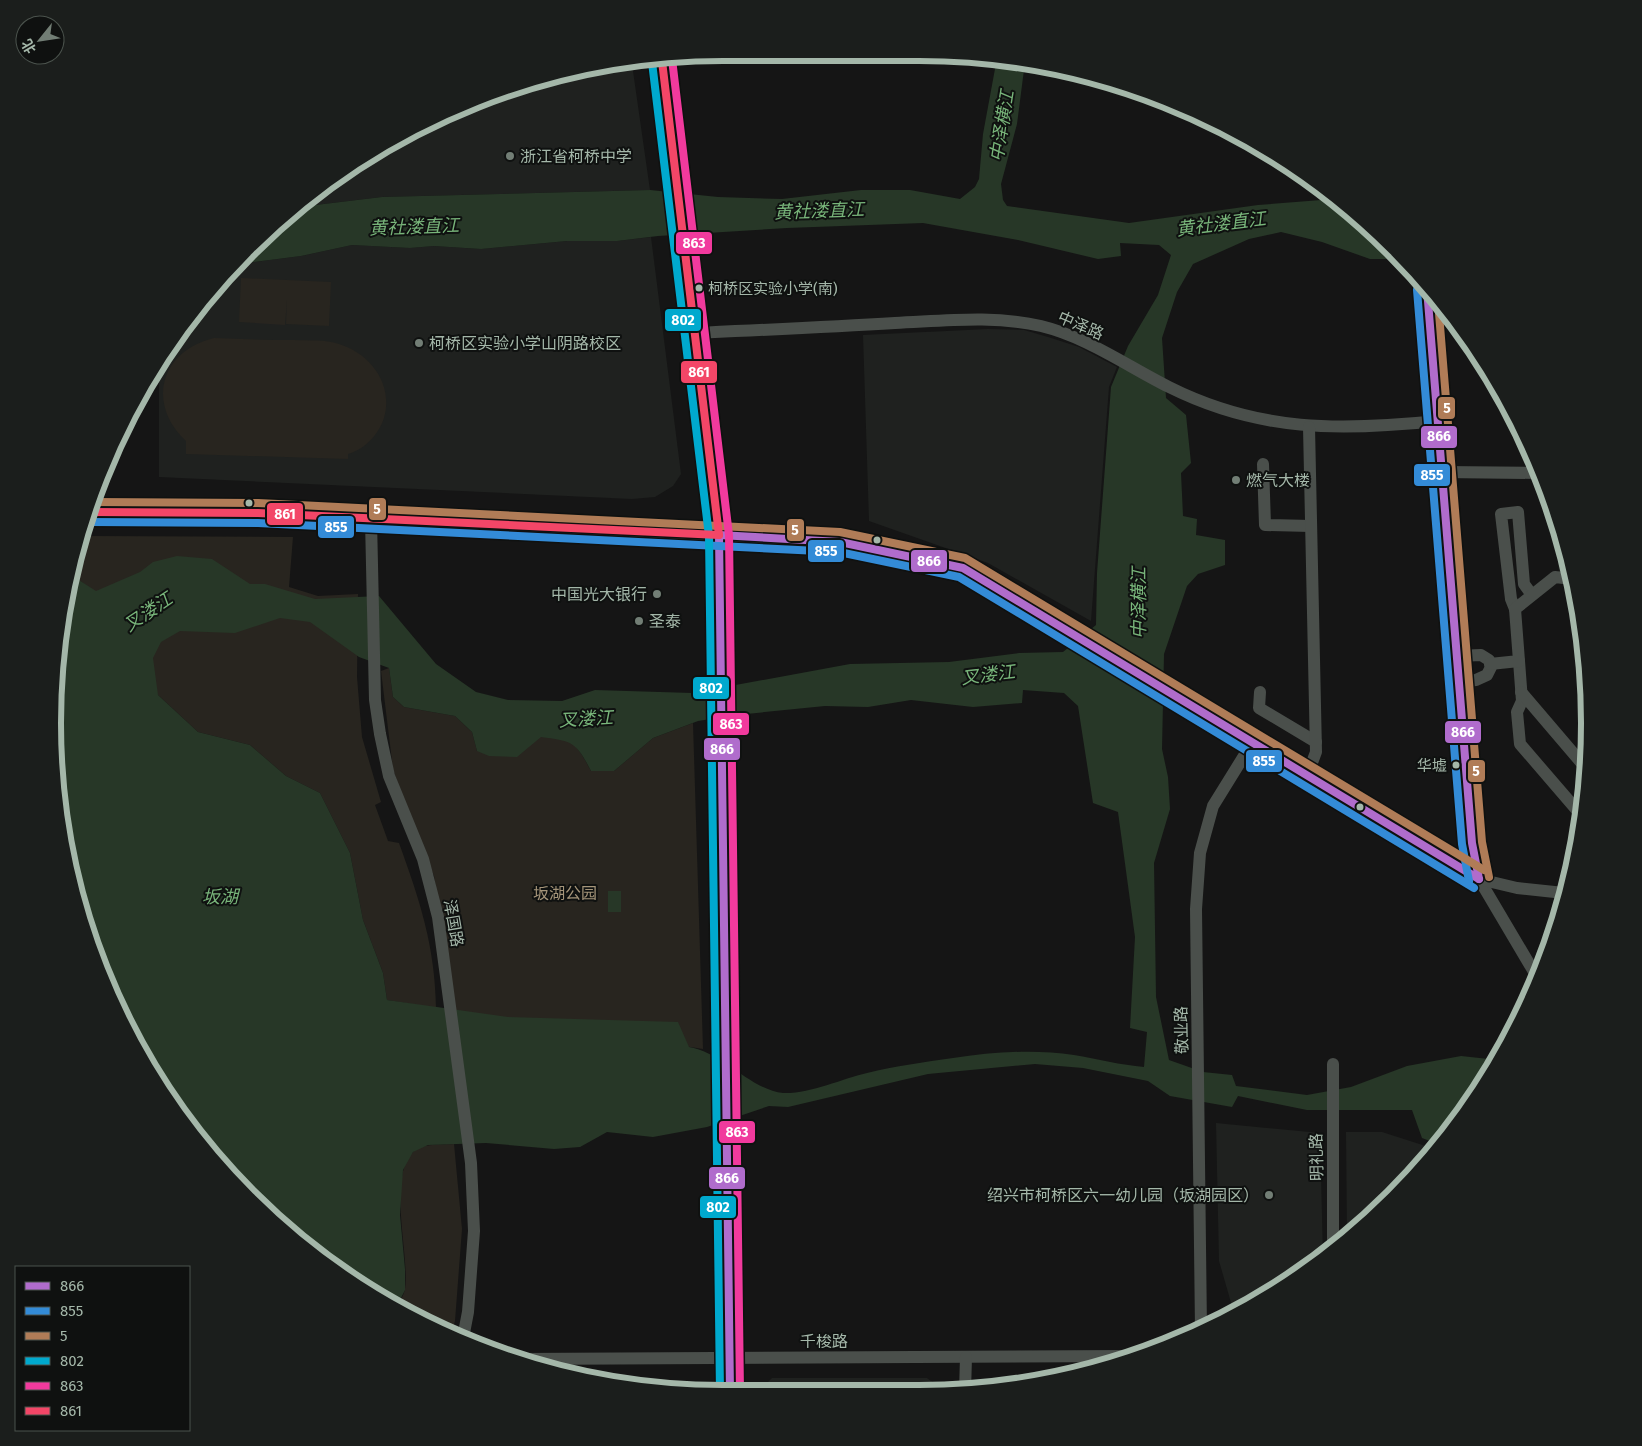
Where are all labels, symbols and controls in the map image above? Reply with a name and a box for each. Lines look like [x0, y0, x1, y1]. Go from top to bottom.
north arrow [15, 15, 65, 65]
text: 北 [18, 36, 40, 57]
water label: 中泽横江 [986, 87, 1019, 163]
place label: 浙江省柯桥中学 [520, 147, 632, 166]
marker: 浙江省柯桥中学 [504, 150, 516, 162]
water label: 黄社溇直江 [774, 198, 866, 224]
water label: 黄社溇直江 [1175, 207, 1269, 240]
water label: 黄社溇直江 [369, 214, 461, 240]
line badge: 863 [675, 231, 713, 255]
text: 863 [682, 235, 706, 252]
place label: 柯桥区实验小学(南) [708, 280, 838, 298]
marker: 柯桥区实验小学(南) [694, 283, 704, 293]
street label: 中泽路 [1055, 307, 1107, 344]
line badge: 802 [664, 308, 702, 332]
text: 802 [671, 312, 695, 329]
place label: 柯桥区实验小学山阴路校区 [429, 334, 621, 353]
marker: 柯桥区实验小学山阴路校区 [413, 337, 425, 349]
line badge: 861 [680, 360, 718, 384]
text: 861 [688, 364, 710, 381]
line badge: 5 [1437, 396, 1456, 420]
text: 5 [1443, 400, 1451, 417]
line badge: 866 [1420, 425, 1458, 449]
text: 866 [1427, 428, 1451, 445]
line badge: 855 [1413, 463, 1451, 487]
text: 855 [1420, 467, 1444, 484]
place label: 燃气大楼 [1246, 471, 1310, 490]
marker: 燃气大楼 [1230, 474, 1242, 486]
line badge: 5 [368, 497, 387, 521]
unlabelled marker [244, 498, 254, 508]
text: 5 [373, 501, 381, 518]
line badge: 861 [266, 502, 304, 526]
text: 861 [274, 506, 296, 523]
line badge: 855 [317, 515, 355, 539]
line badge: 5 [786, 518, 805, 542]
text: 855 [324, 519, 348, 536]
text: 5 [791, 522, 799, 539]
unlabelled marker [872, 535, 882, 545]
line badge: 855 [807, 539, 845, 563]
text: 855 [814, 543, 838, 560]
line badge: 866 [910, 549, 948, 573]
text: 866 [917, 553, 941, 570]
water label: 中泽横江 [1128, 565, 1150, 639]
place label: 中国光大银行 [551, 585, 647, 604]
water label: 叉溇江 [119, 587, 178, 636]
marker: 中国光大银行 [651, 588, 663, 600]
place label: 圣泰 [649, 612, 681, 631]
marker: 圣泰 [633, 615, 645, 627]
water label: 叉溇江 [960, 661, 1018, 689]
line badge: 802 [692, 676, 730, 700]
text: 802 [699, 680, 723, 697]
water label: 叉溇江 [558, 706, 616, 731]
line badge: 863 [712, 712, 750, 736]
text: 863 [719, 716, 743, 733]
line badge: 866 [1444, 720, 1482, 744]
text: 866 [1451, 724, 1475, 741]
line badge: 866 [703, 737, 741, 761]
text: 866 [710, 741, 734, 758]
line badge: 855 [1245, 749, 1283, 773]
text: 855 [1252, 753, 1276, 770]
place label: 华墟 [1417, 757, 1447, 775]
line badge: 5 [1467, 759, 1486, 783]
marker: 华墟 [1451, 760, 1461, 770]
text: 5 [1472, 763, 1480, 780]
unlabelled marker [1355, 802, 1365, 812]
park label: 坂湖公园 [533, 884, 597, 903]
water label: 坂湖 [202, 886, 241, 908]
street label: 泽国路 [440, 898, 467, 948]
street label: 敬业路 [1172, 1006, 1191, 1054]
line badge: 863 [718, 1120, 756, 1144]
text: 863 [725, 1124, 749, 1141]
street label: 明礼路 [1307, 1133, 1326, 1181]
line badge: 866 [708, 1166, 746, 1190]
text: 866 [715, 1170, 739, 1187]
place label: 绍兴市柯桥区六一幼儿园（坂湖园区） [987, 1186, 1259, 1205]
marker: 绍兴市柯桥区六一幼儿园（坂湖园区） [1263, 1189, 1275, 1201]
line badge: 802 [699, 1195, 737, 1219]
text: 802 [706, 1199, 730, 1216]
legend [15, 1266, 190, 1431]
text: 866 [60, 1277, 84, 1295]
text: 855 [60, 1302, 83, 1320]
text: 5 [60, 1327, 68, 1345]
street label: 千梭路 [800, 1332, 848, 1351]
text: 802 [60, 1352, 84, 1370]
text: 863 [60, 1377, 84, 1395]
text: 861 [60, 1402, 82, 1420]

